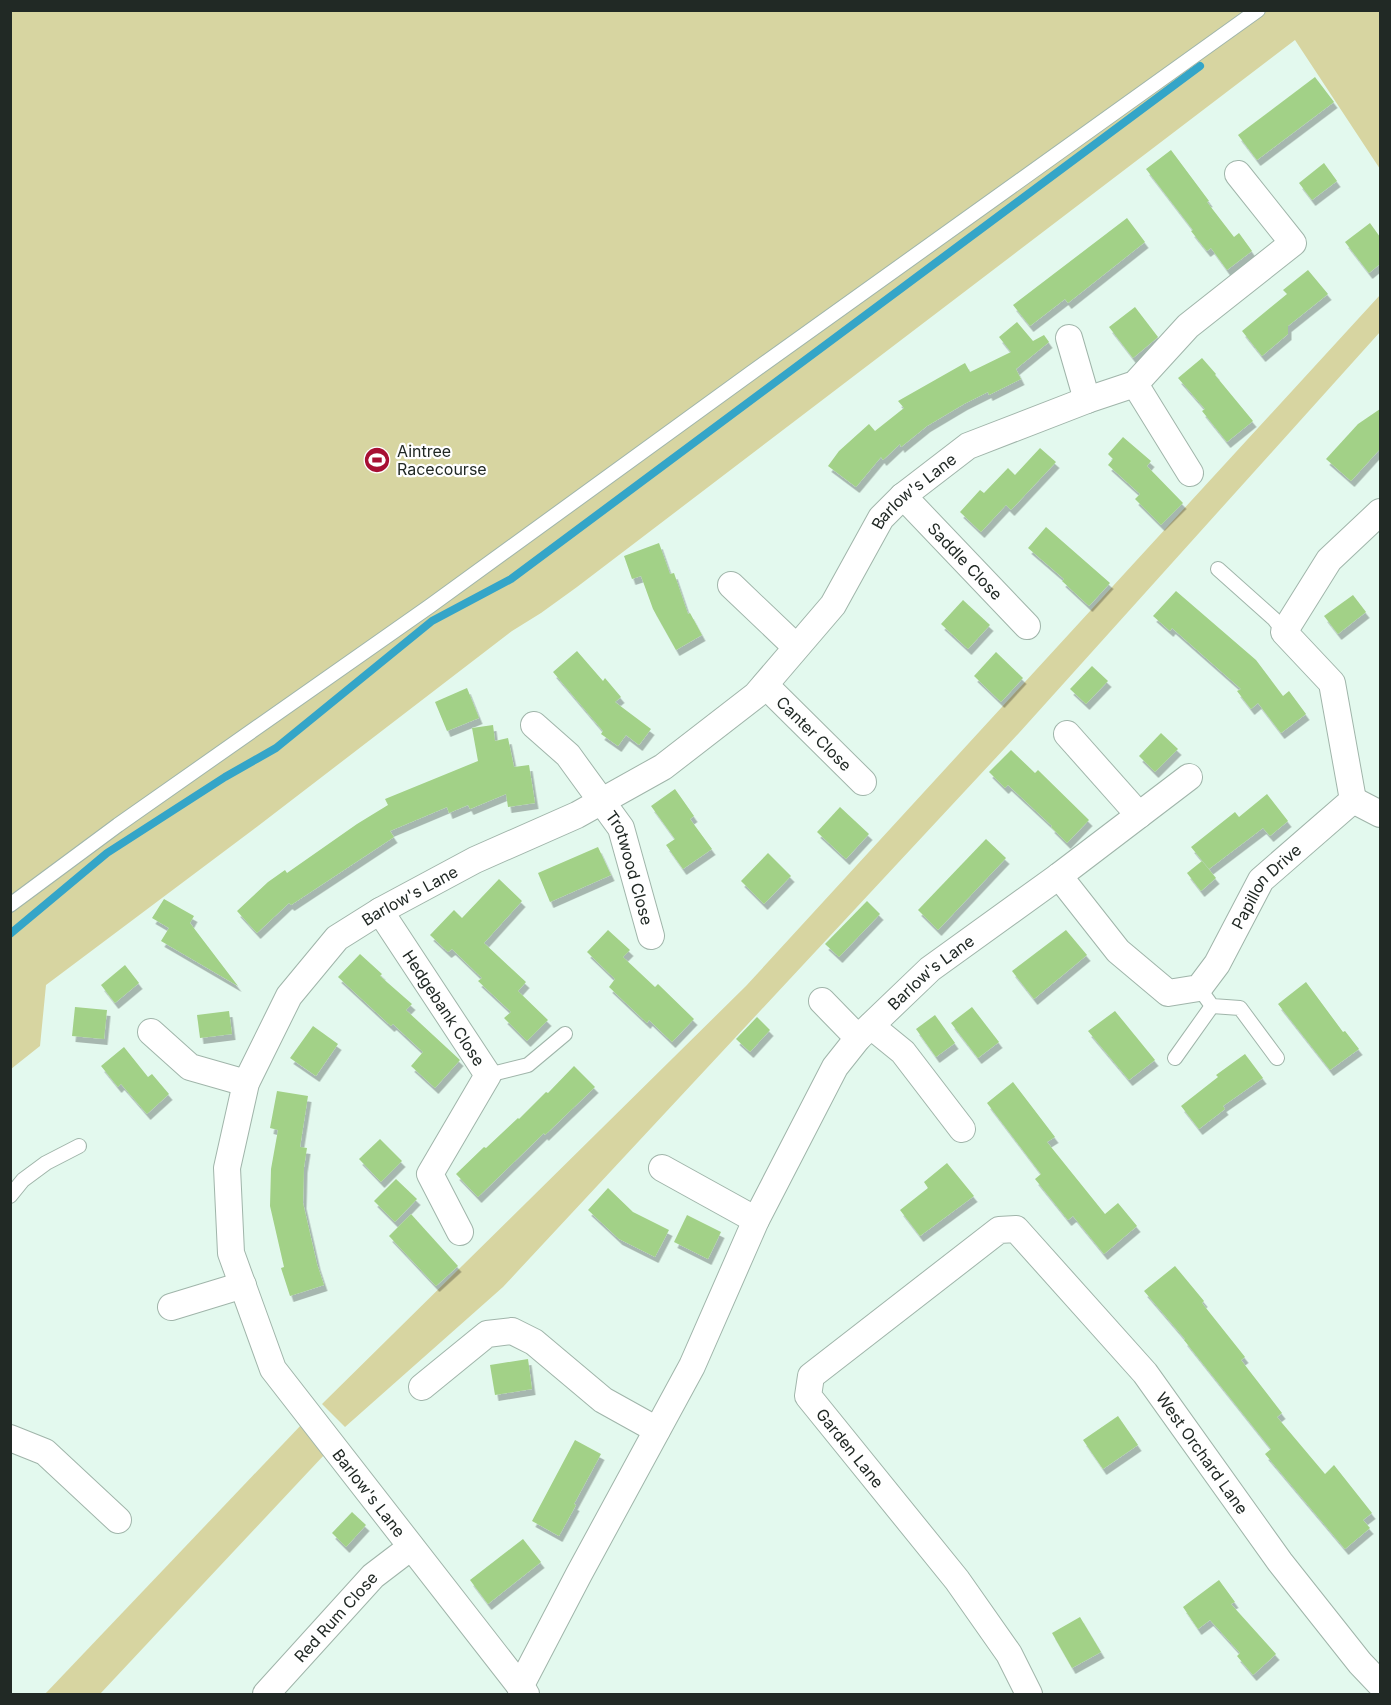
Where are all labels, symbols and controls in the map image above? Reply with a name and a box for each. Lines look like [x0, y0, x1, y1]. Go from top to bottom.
place label: Aintree Racecourse [397, 441, 487, 479]
sports icon: Aintree Racecourse [362, 445, 392, 475]
street label: Barlow's Lane [867, 449, 960, 532]
street label: Saddle Close [924, 518, 1007, 604]
street label: Canter Close [772, 692, 856, 775]
street label: Trotwood Close [602, 807, 657, 927]
street label: Papillon Drive [1227, 840, 1305, 932]
street label: Barlow's Lane [358, 861, 461, 930]
street label: Barlow's Lane [884, 931, 978, 1014]
street label: Hedgebank Close [398, 946, 489, 1070]
street label: West Orchard Lane [1152, 1388, 1252, 1518]
street label: Garden Lane [812, 1404, 888, 1492]
street label: Barlow's Lane [328, 1445, 410, 1541]
street label: Red Rum Close [290, 1568, 382, 1666]

